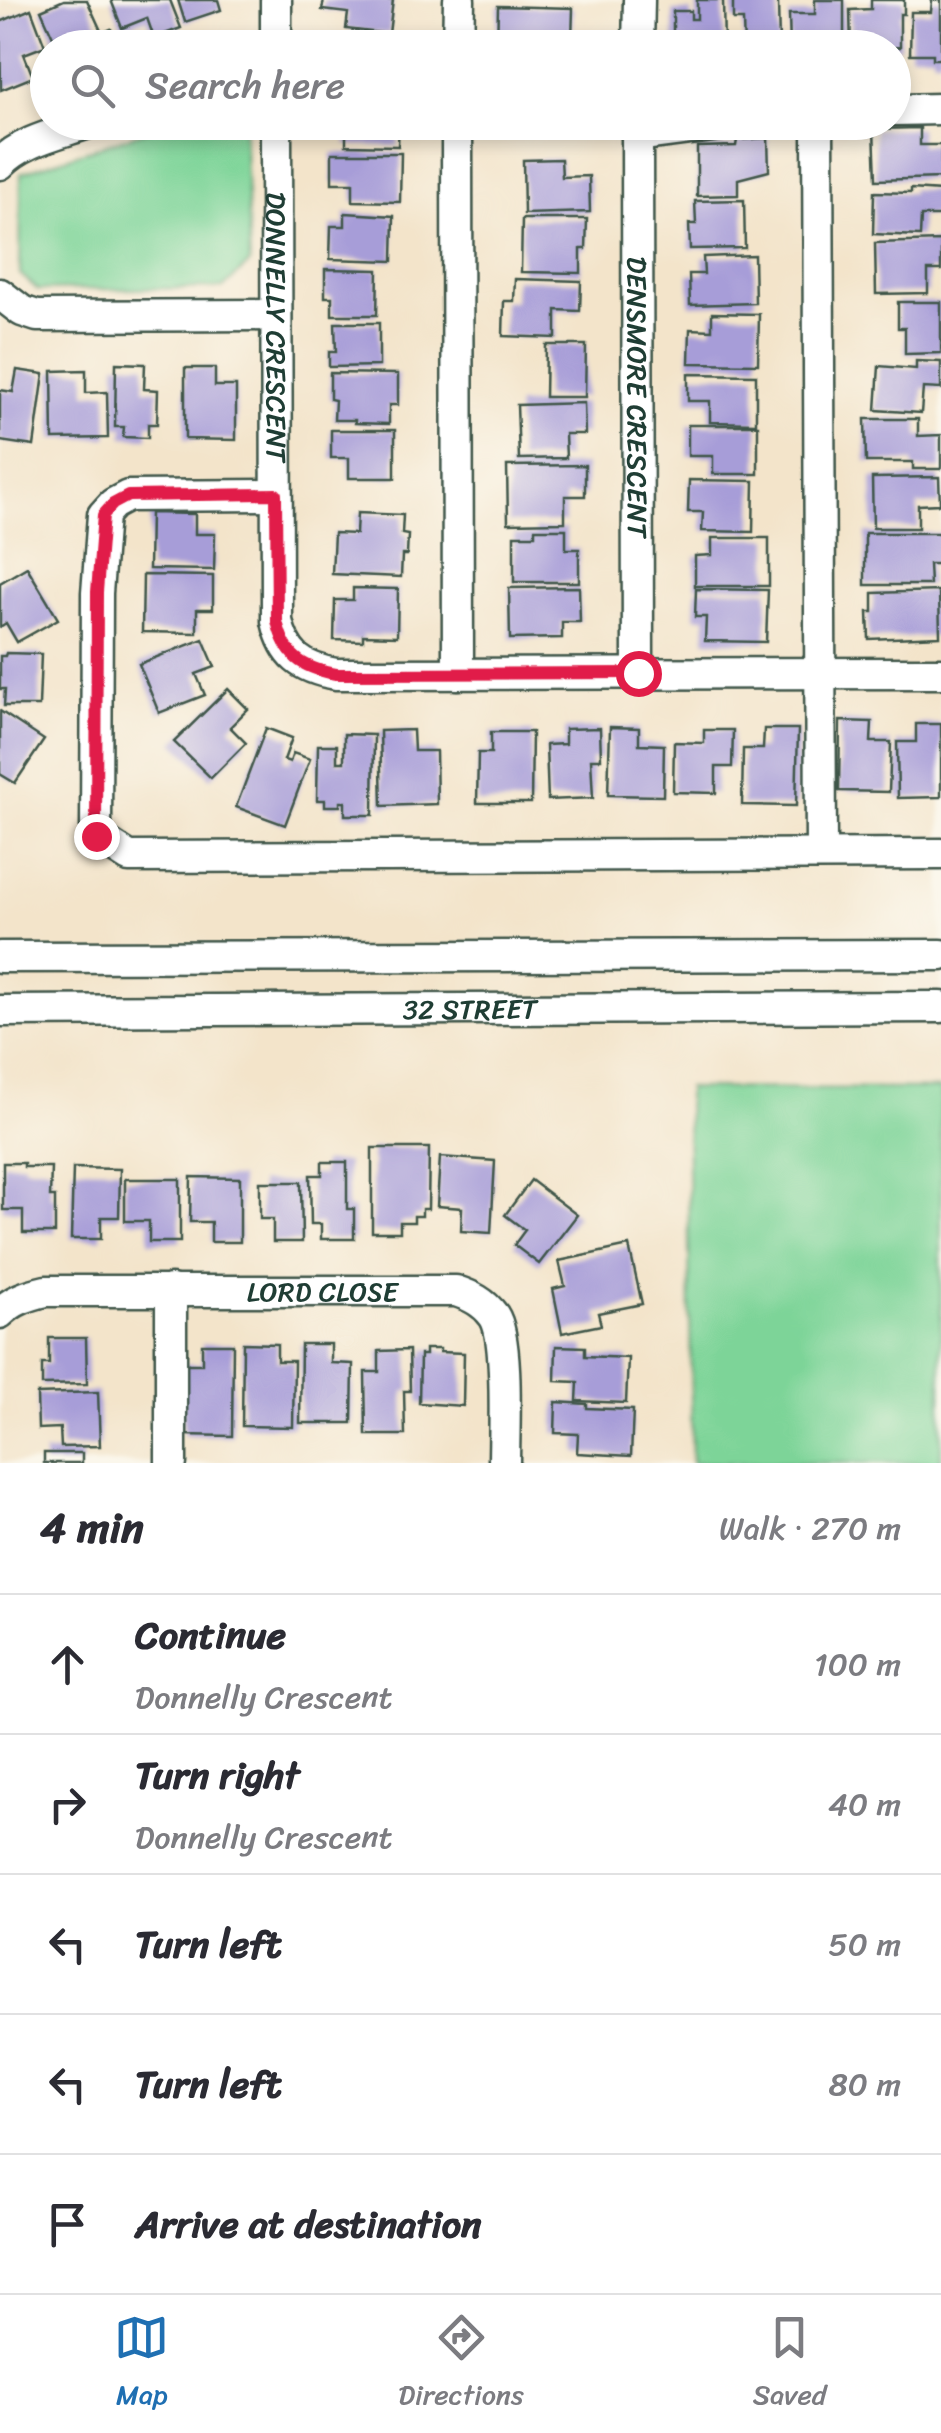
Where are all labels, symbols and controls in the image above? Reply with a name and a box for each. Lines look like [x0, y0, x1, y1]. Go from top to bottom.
search box [30, 30, 911, 140]
text: Search here [145, 52, 345, 119]
icon: search [65, 58, 120, 113]
street label: DONNELLY CRESCENT [252, 192, 301, 464]
street label: DENSMORE CRESCENT [613, 256, 662, 540]
route start [616, 651, 662, 697]
route end [74, 814, 120, 860]
street label: 32 STREET [403, 984, 539, 1034]
street label: LORD CLOSE [247, 1267, 399, 1316]
text: 4 min [40, 1491, 144, 1565]
text: Walk · 270 m [719, 1500, 901, 1557]
text: Continue [135, 1602, 286, 1669]
text: 100 m [814, 1636, 901, 1693]
icon: ahead [40, 1637, 95, 1692]
text: Donnelly Crescent [135, 1669, 393, 1726]
text: Turn right [135, 1742, 300, 1809]
text: 40 m [828, 1776, 901, 1833]
icon: right [40, 1777, 95, 1832]
text: Donnelly Crescent [135, 1809, 393, 1866]
text: Turn left [135, 1911, 281, 1978]
text: 50 m [828, 1916, 901, 1973]
icon: left [40, 1917, 95, 1972]
text: Turn left [135, 2051, 281, 2118]
text: 80 m [829, 2056, 901, 2113]
icon: left [40, 2057, 95, 2112]
text: Arrive at destination [135, 2191, 482, 2258]
icon: arrive [40, 2197, 95, 2252]
tab: Map [114, 2310, 169, 2419]
tab: Directions [398, 2310, 524, 2419]
tab: Saved [753, 2310, 827, 2419]

